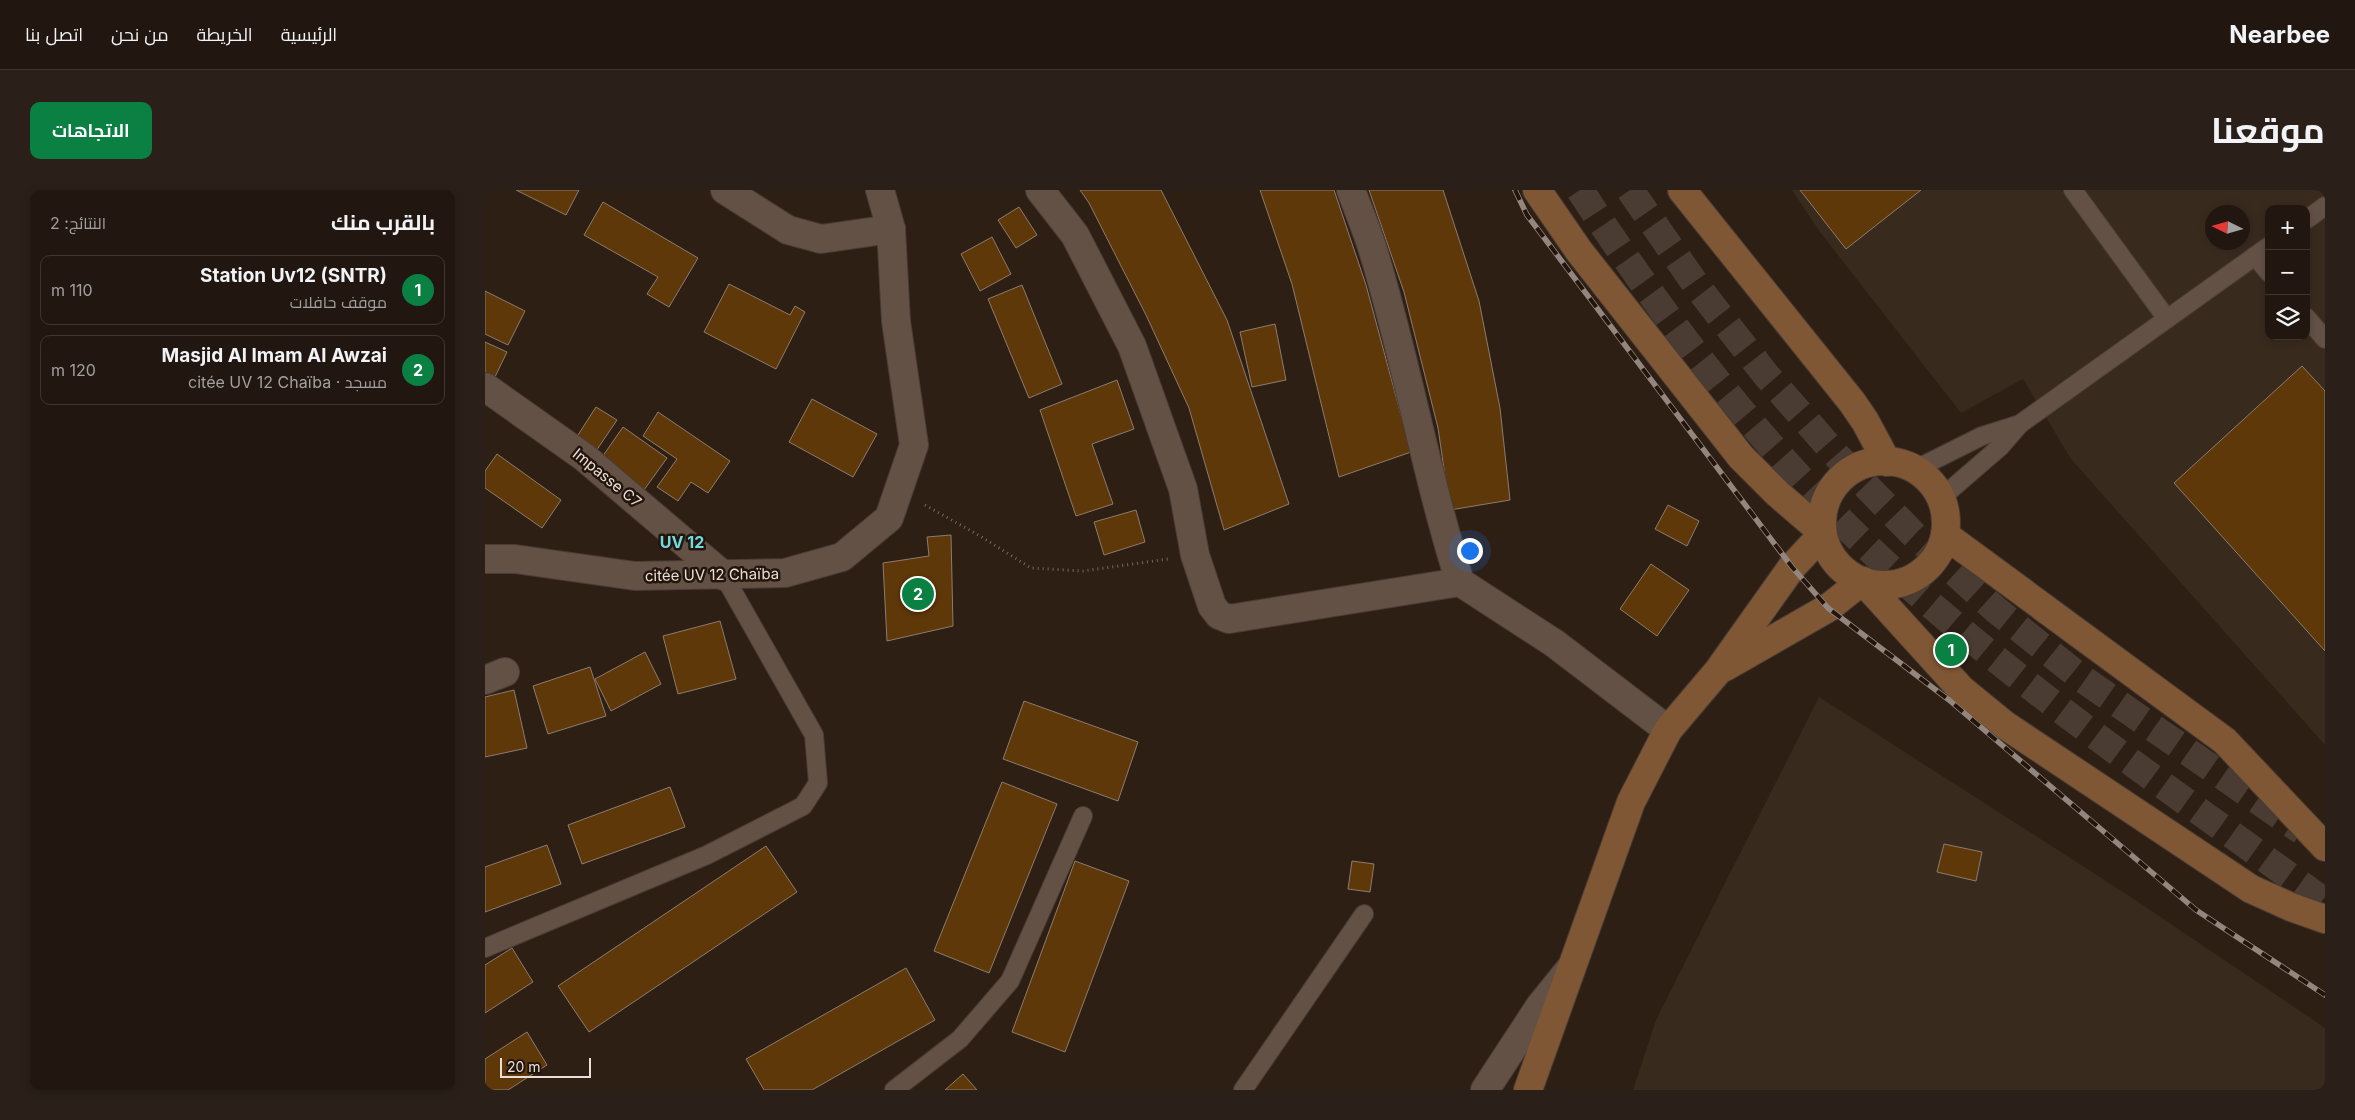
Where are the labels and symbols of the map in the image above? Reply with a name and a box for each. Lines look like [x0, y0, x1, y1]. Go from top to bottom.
north arrow [2205, 205, 2250, 250]
street label: Impasse C7 [569, 444, 646, 511]
district label: UV 12 [660, 532, 704, 552]
your location [1457, 538, 1483, 564]
street label: citée UV 12 Chaïba [645, 564, 779, 585]
pin: 2 [902, 575, 934, 613]
pin: 1 [1935, 631, 1967, 669]
scale bar [500, 1055, 591, 1078]

